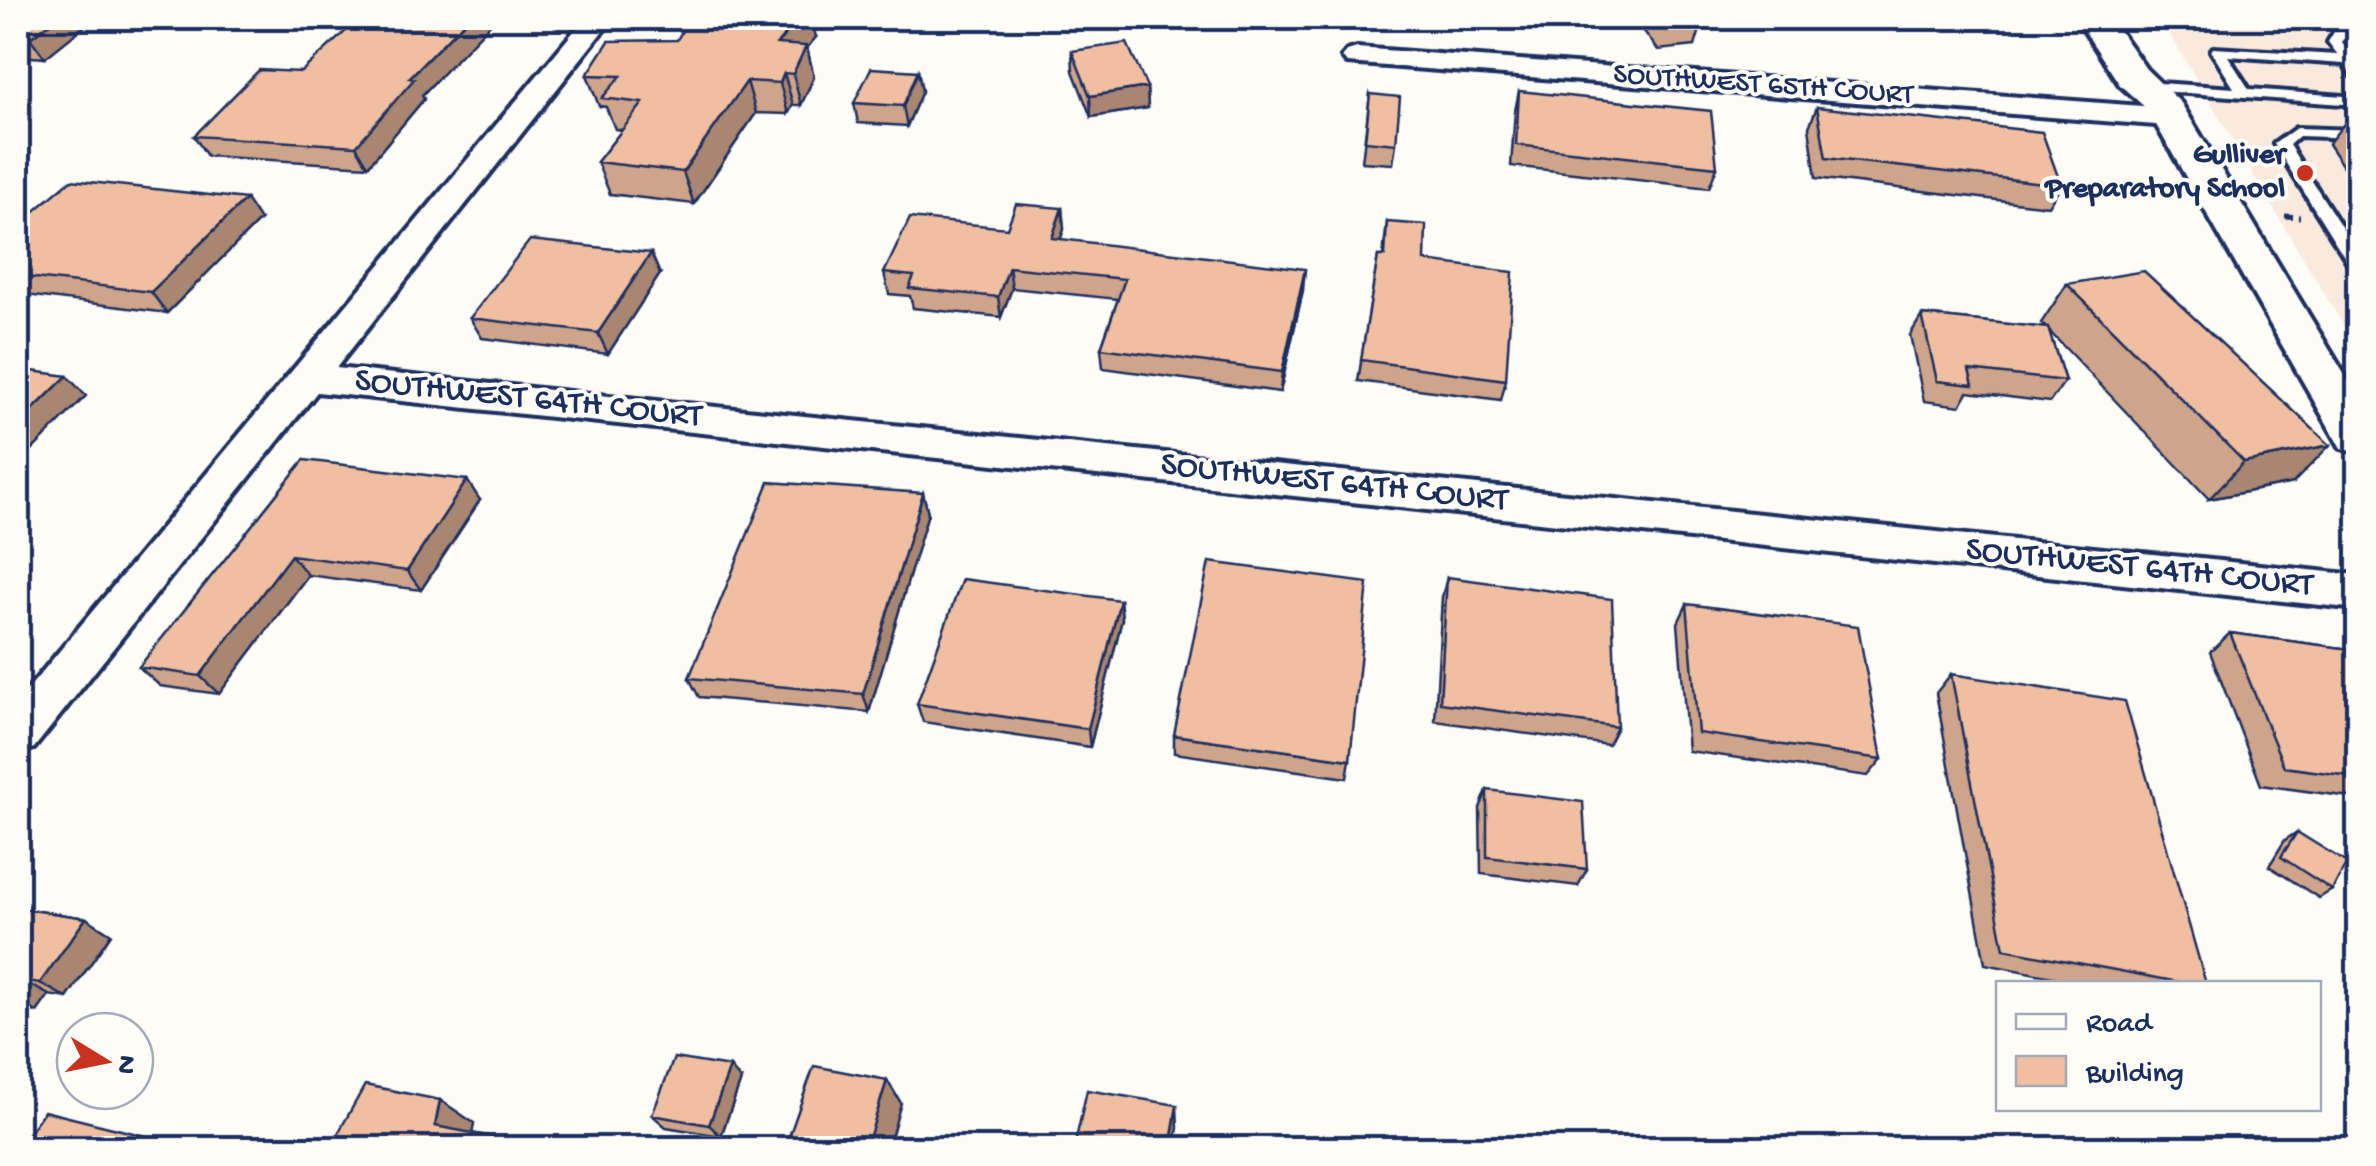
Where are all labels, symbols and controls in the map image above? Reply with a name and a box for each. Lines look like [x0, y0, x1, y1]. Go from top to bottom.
street label: SOUTHWEST 65TH COURT [1612, 58, 1915, 114]
place label: Gulliver Preparatory School [2043, 139, 2288, 208]
marker: Gulliver Preparatory School [2294, 162, 2316, 184]
street label: SOUTHWEST 64TH COURT [353, 361, 705, 439]
street label: SOUTHWEST 64TH COURT [1159, 445, 1511, 523]
street label: SOUTHWEST 64TH COURT [1964, 530, 2316, 608]
legend [1996, 981, 2321, 1111]
text: Road [2086, 1008, 2154, 1043]
north arrow [55, 1011, 155, 1111]
text: N [107, 1053, 143, 1076]
text: Building [2085, 1058, 2184, 1093]

